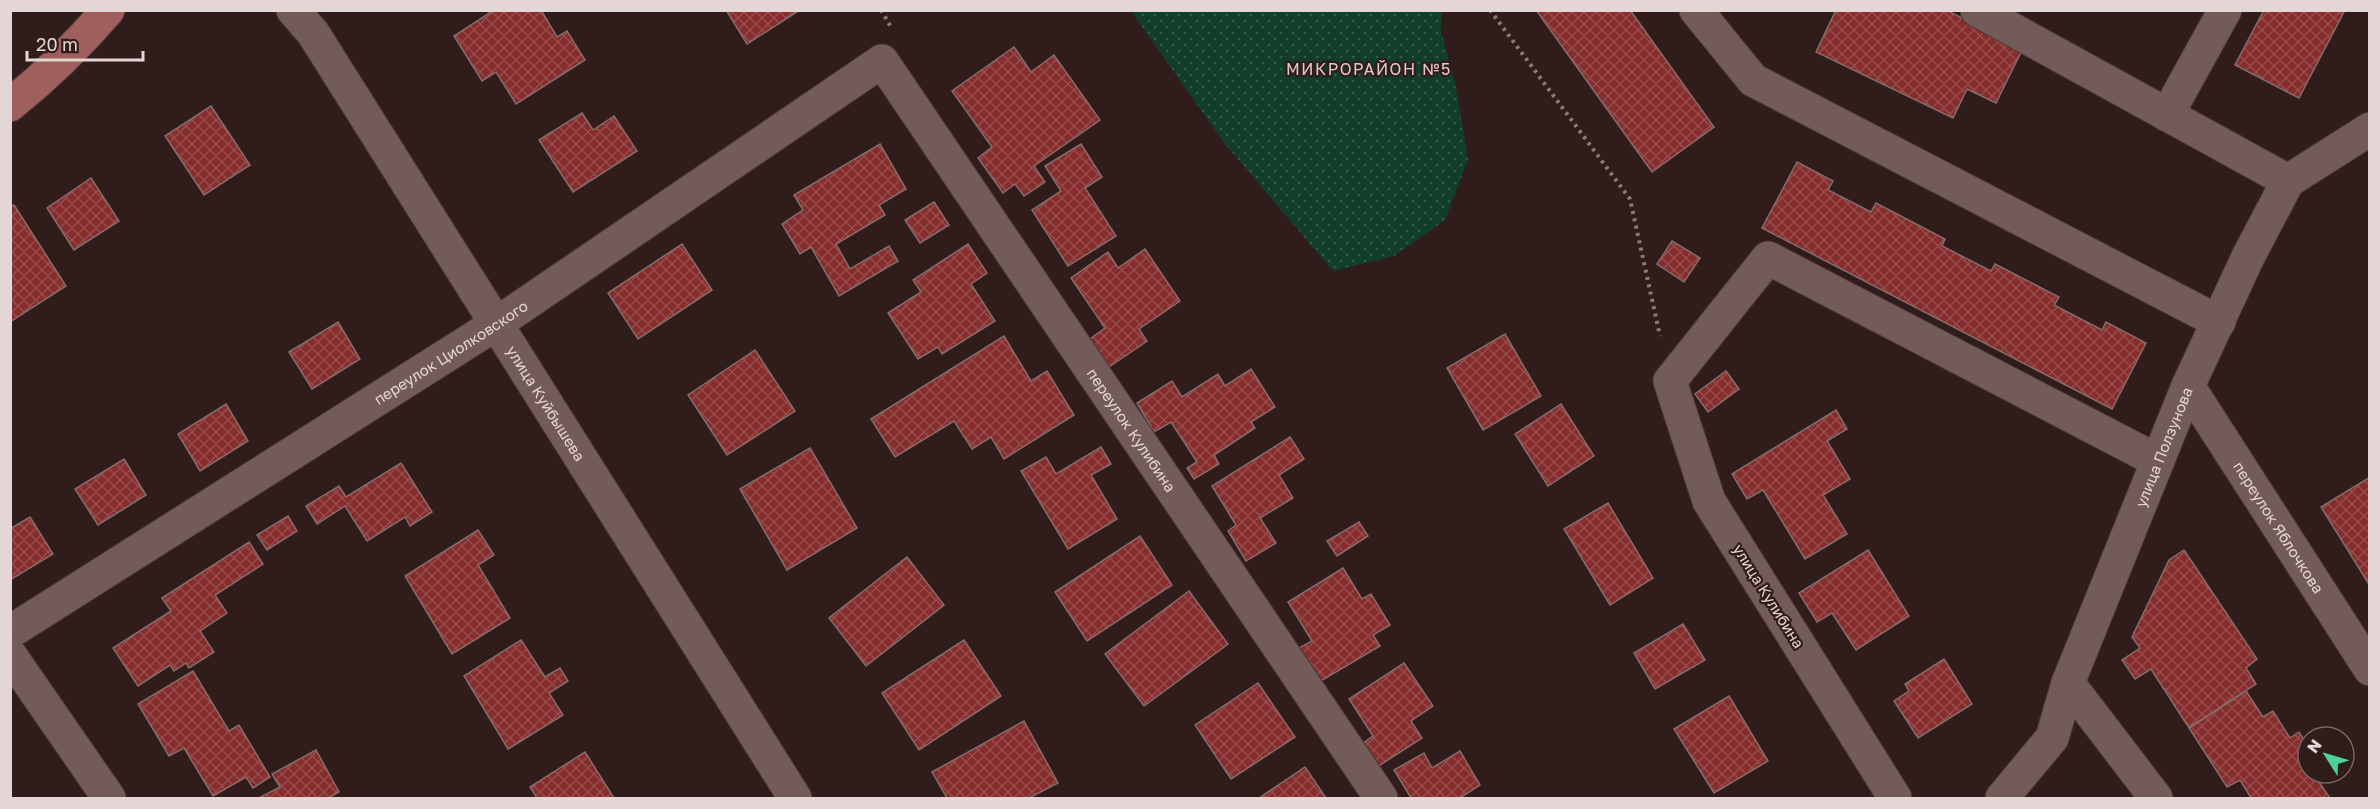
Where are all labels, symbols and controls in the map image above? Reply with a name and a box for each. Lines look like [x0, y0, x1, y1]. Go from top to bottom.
scale bar [27, 24, 142, 62]
text: 20 m [36, 33, 78, 55]
district label: МИКРОРАЙОН №5 [1286, 59, 1452, 79]
street label: переулок Циолковского [370, 296, 531, 408]
street label: улица Куйбышева [503, 342, 589, 464]
street label: переулок Кулибина [1084, 365, 1180, 495]
street label: улица Ползунова [2131, 384, 2196, 510]
street label: переулок Яблочкова [2230, 458, 2328, 597]
street label: улица Кулибина [1730, 541, 1808, 651]
north arrow [2296, 725, 2356, 785]
text: N [2302, 735, 2326, 757]

